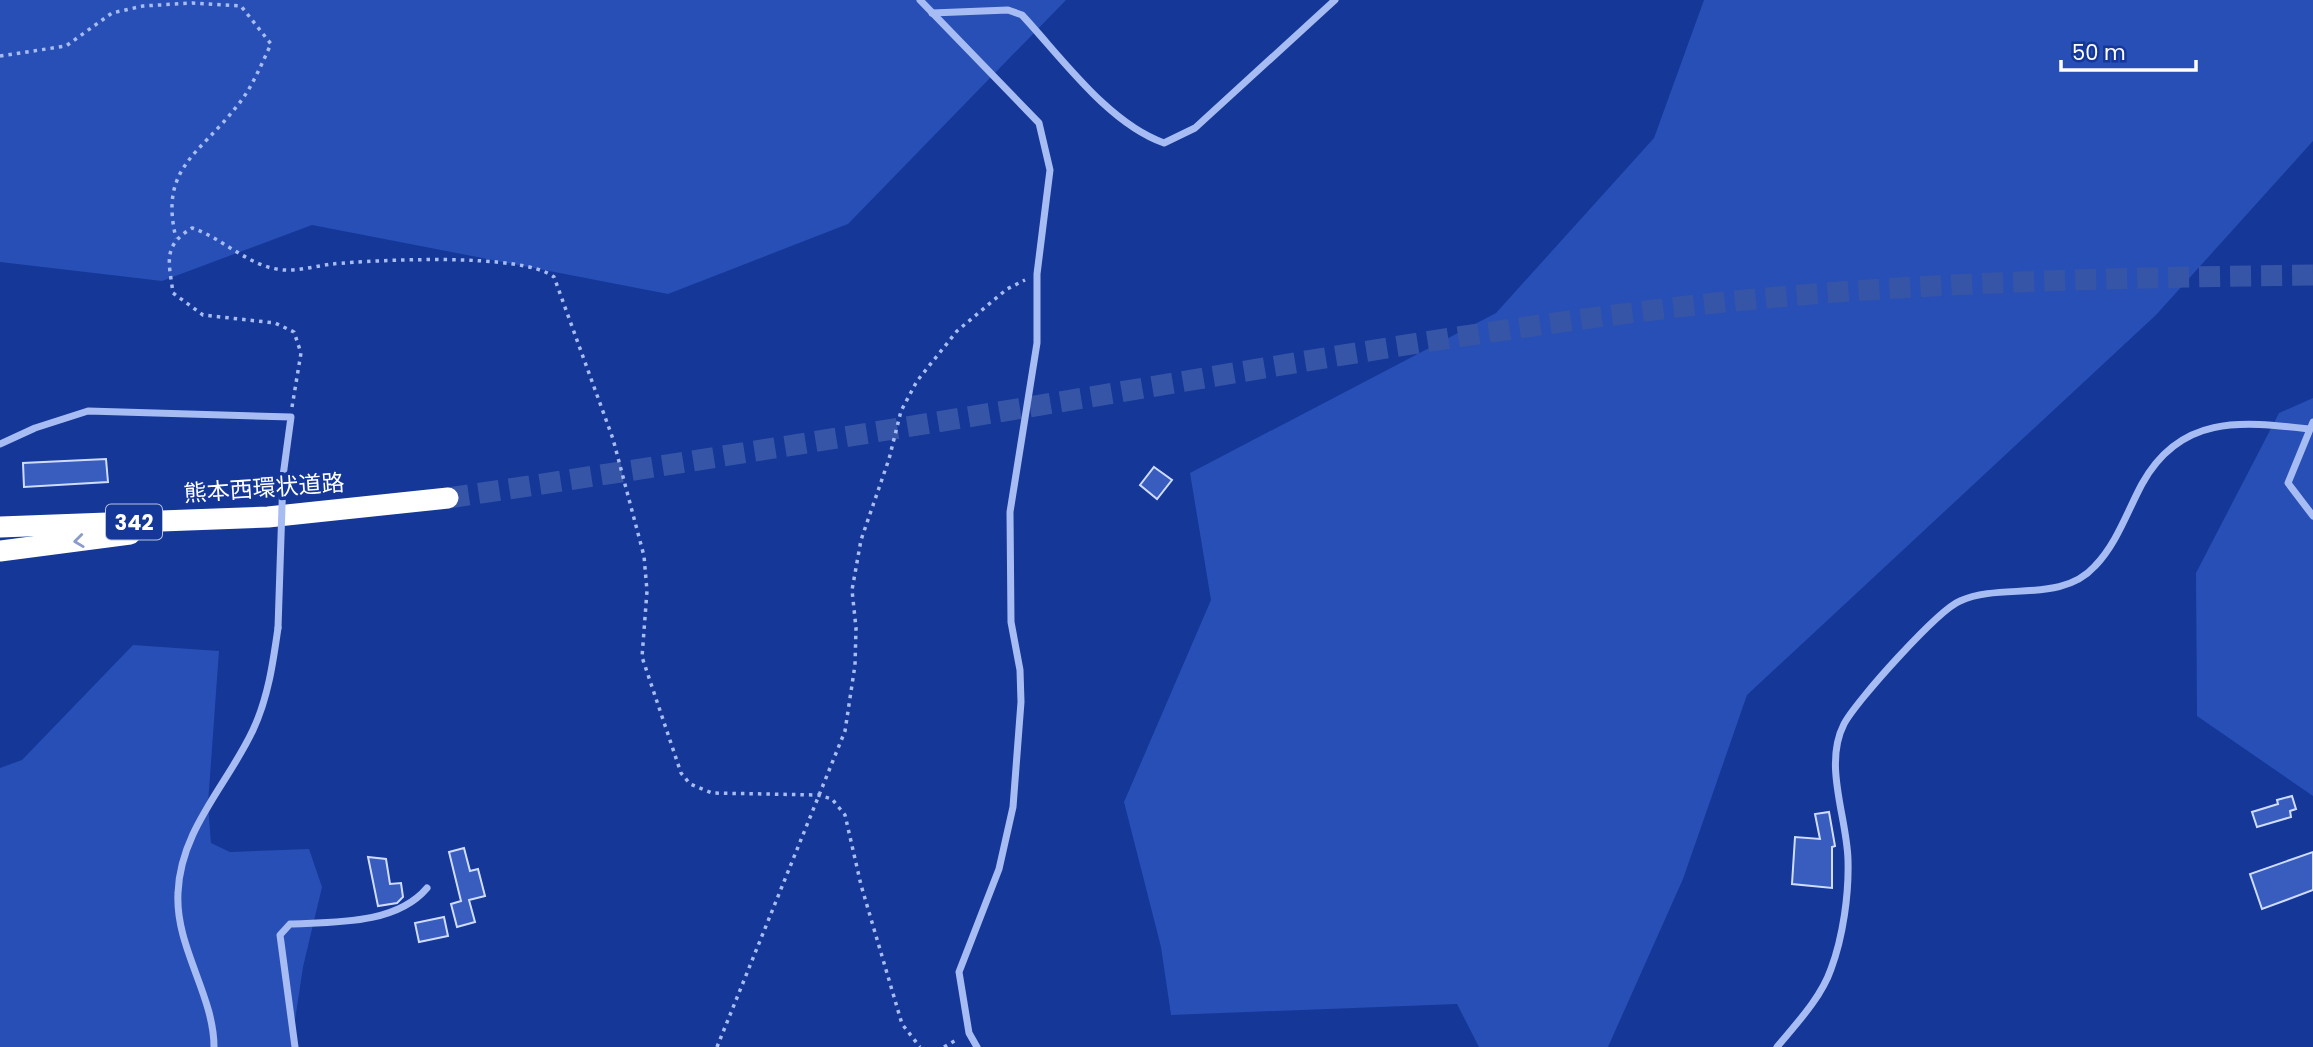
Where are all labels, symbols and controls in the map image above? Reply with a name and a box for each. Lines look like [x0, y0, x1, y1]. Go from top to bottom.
scale bar [2061, 28, 2196, 72]
text: 50 m [2072, 38, 2126, 67]
street label: 熊本西環状道路 [183, 466, 345, 510]
road number: 342 [106, 504, 162, 540]
one-way arrow [73, 533, 85, 548]

